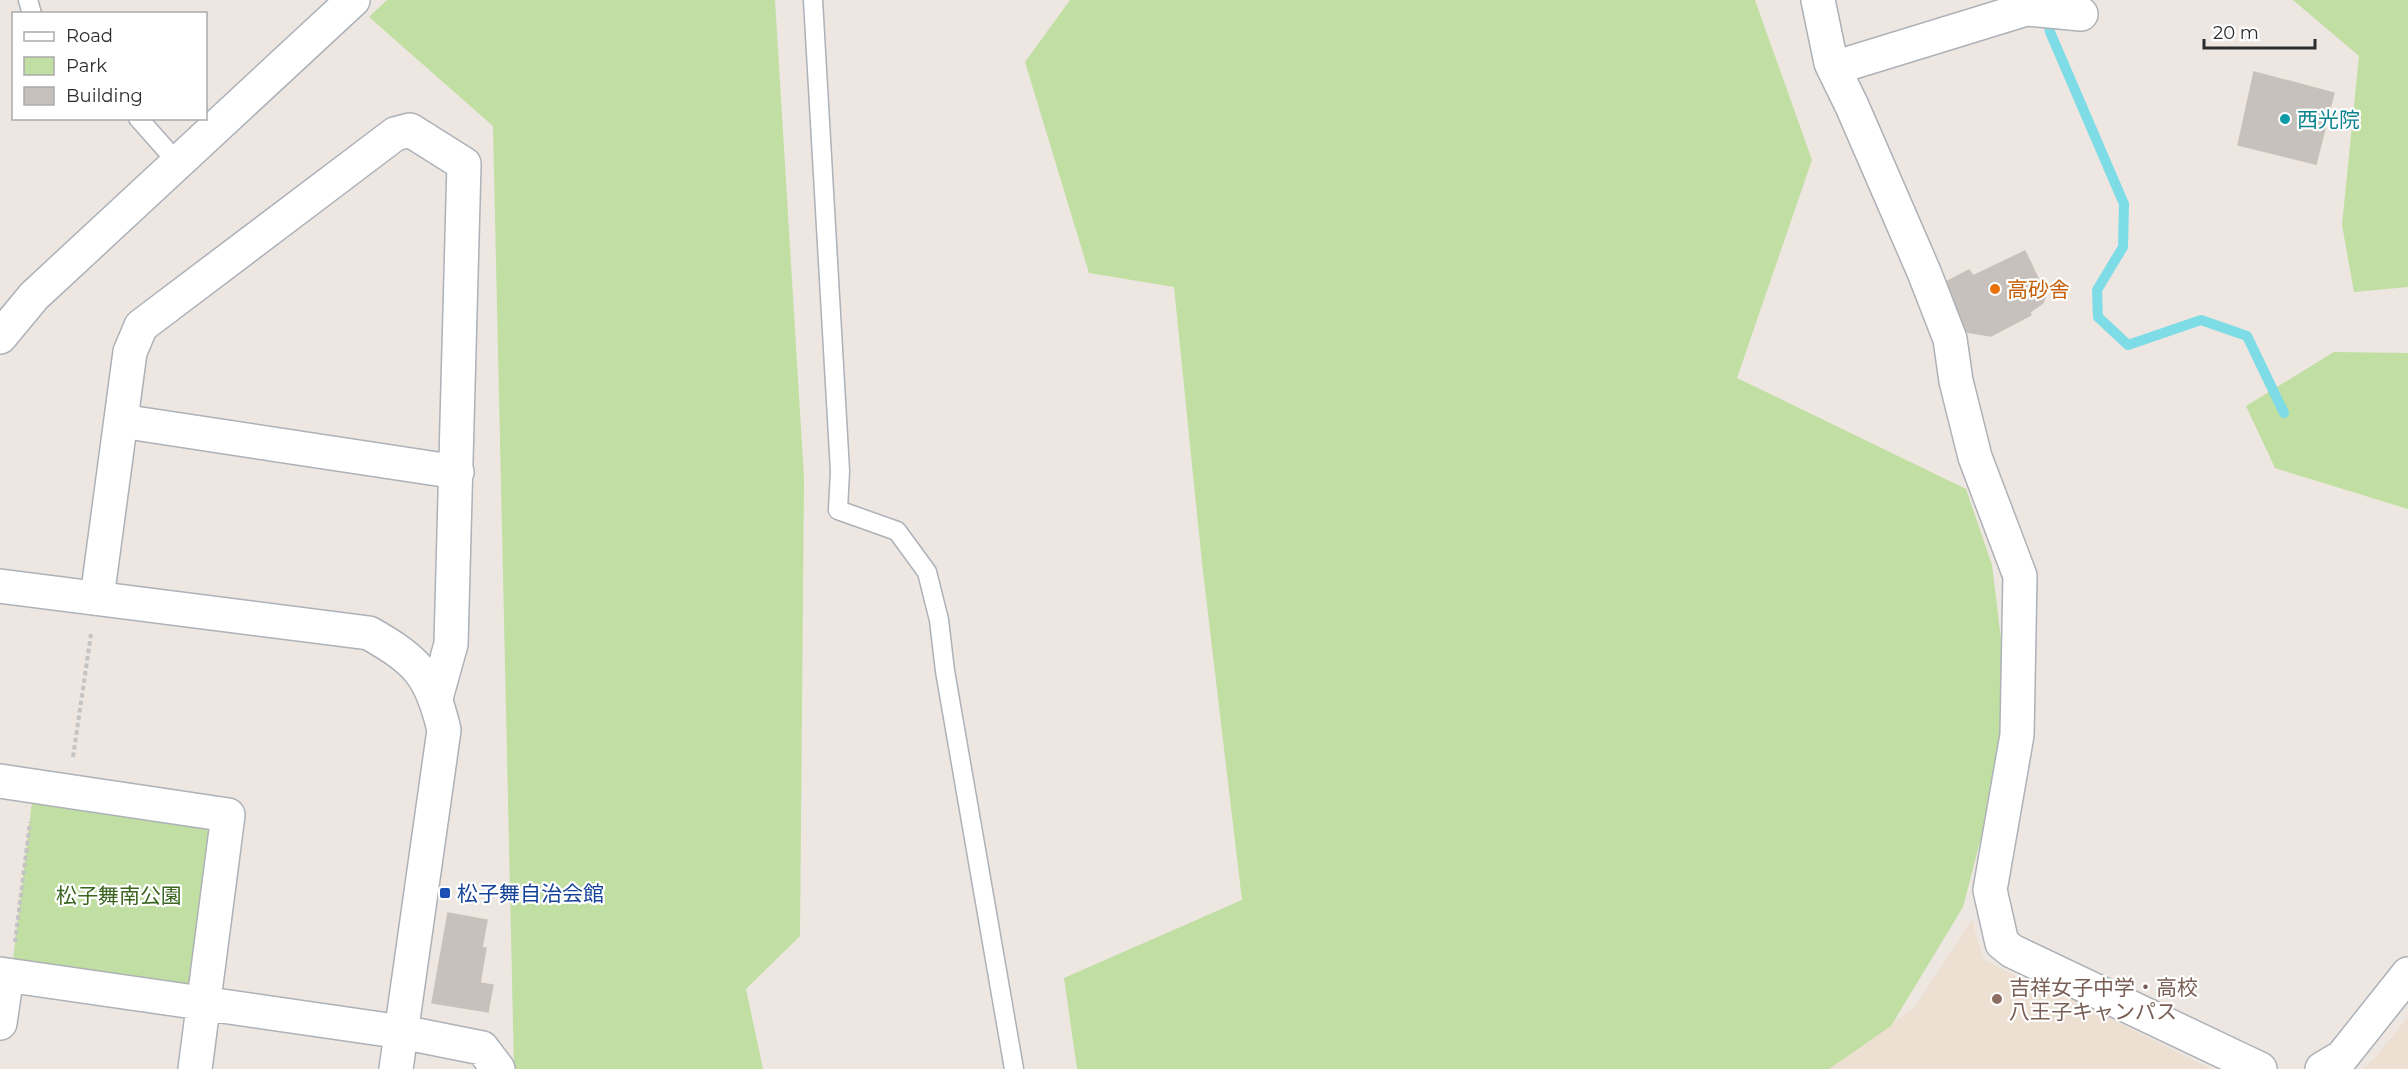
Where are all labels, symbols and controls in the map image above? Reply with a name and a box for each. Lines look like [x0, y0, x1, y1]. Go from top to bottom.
legend [12, 12, 207, 120]
scale bar [2204, 12, 2315, 50]
text: 20 m [2213, 22, 2259, 44]
text: Road [66, 25, 113, 47]
text: Park [66, 55, 107, 77]
text: Building [66, 85, 143, 107]
place label: 西光院 [2297, 107, 2360, 132]
marker: 西光院 [2278, 112, 2292, 126]
place label: 高砂舎 [2007, 277, 2070, 302]
marker: 高砂舎 [1988, 282, 2002, 296]
place label: 松子舞自治会館 [457, 881, 604, 906]
park label: 松子舞南公園 [56, 883, 182, 908]
marker: 松子舞自治会館 [438, 886, 452, 900]
place label: 吉祥女子中学・高校 八王子キャンパス [2009, 975, 2198, 1024]
marker: 吉祥女子中学・高校 八王子キャンパス [1990, 992, 2004, 1006]

